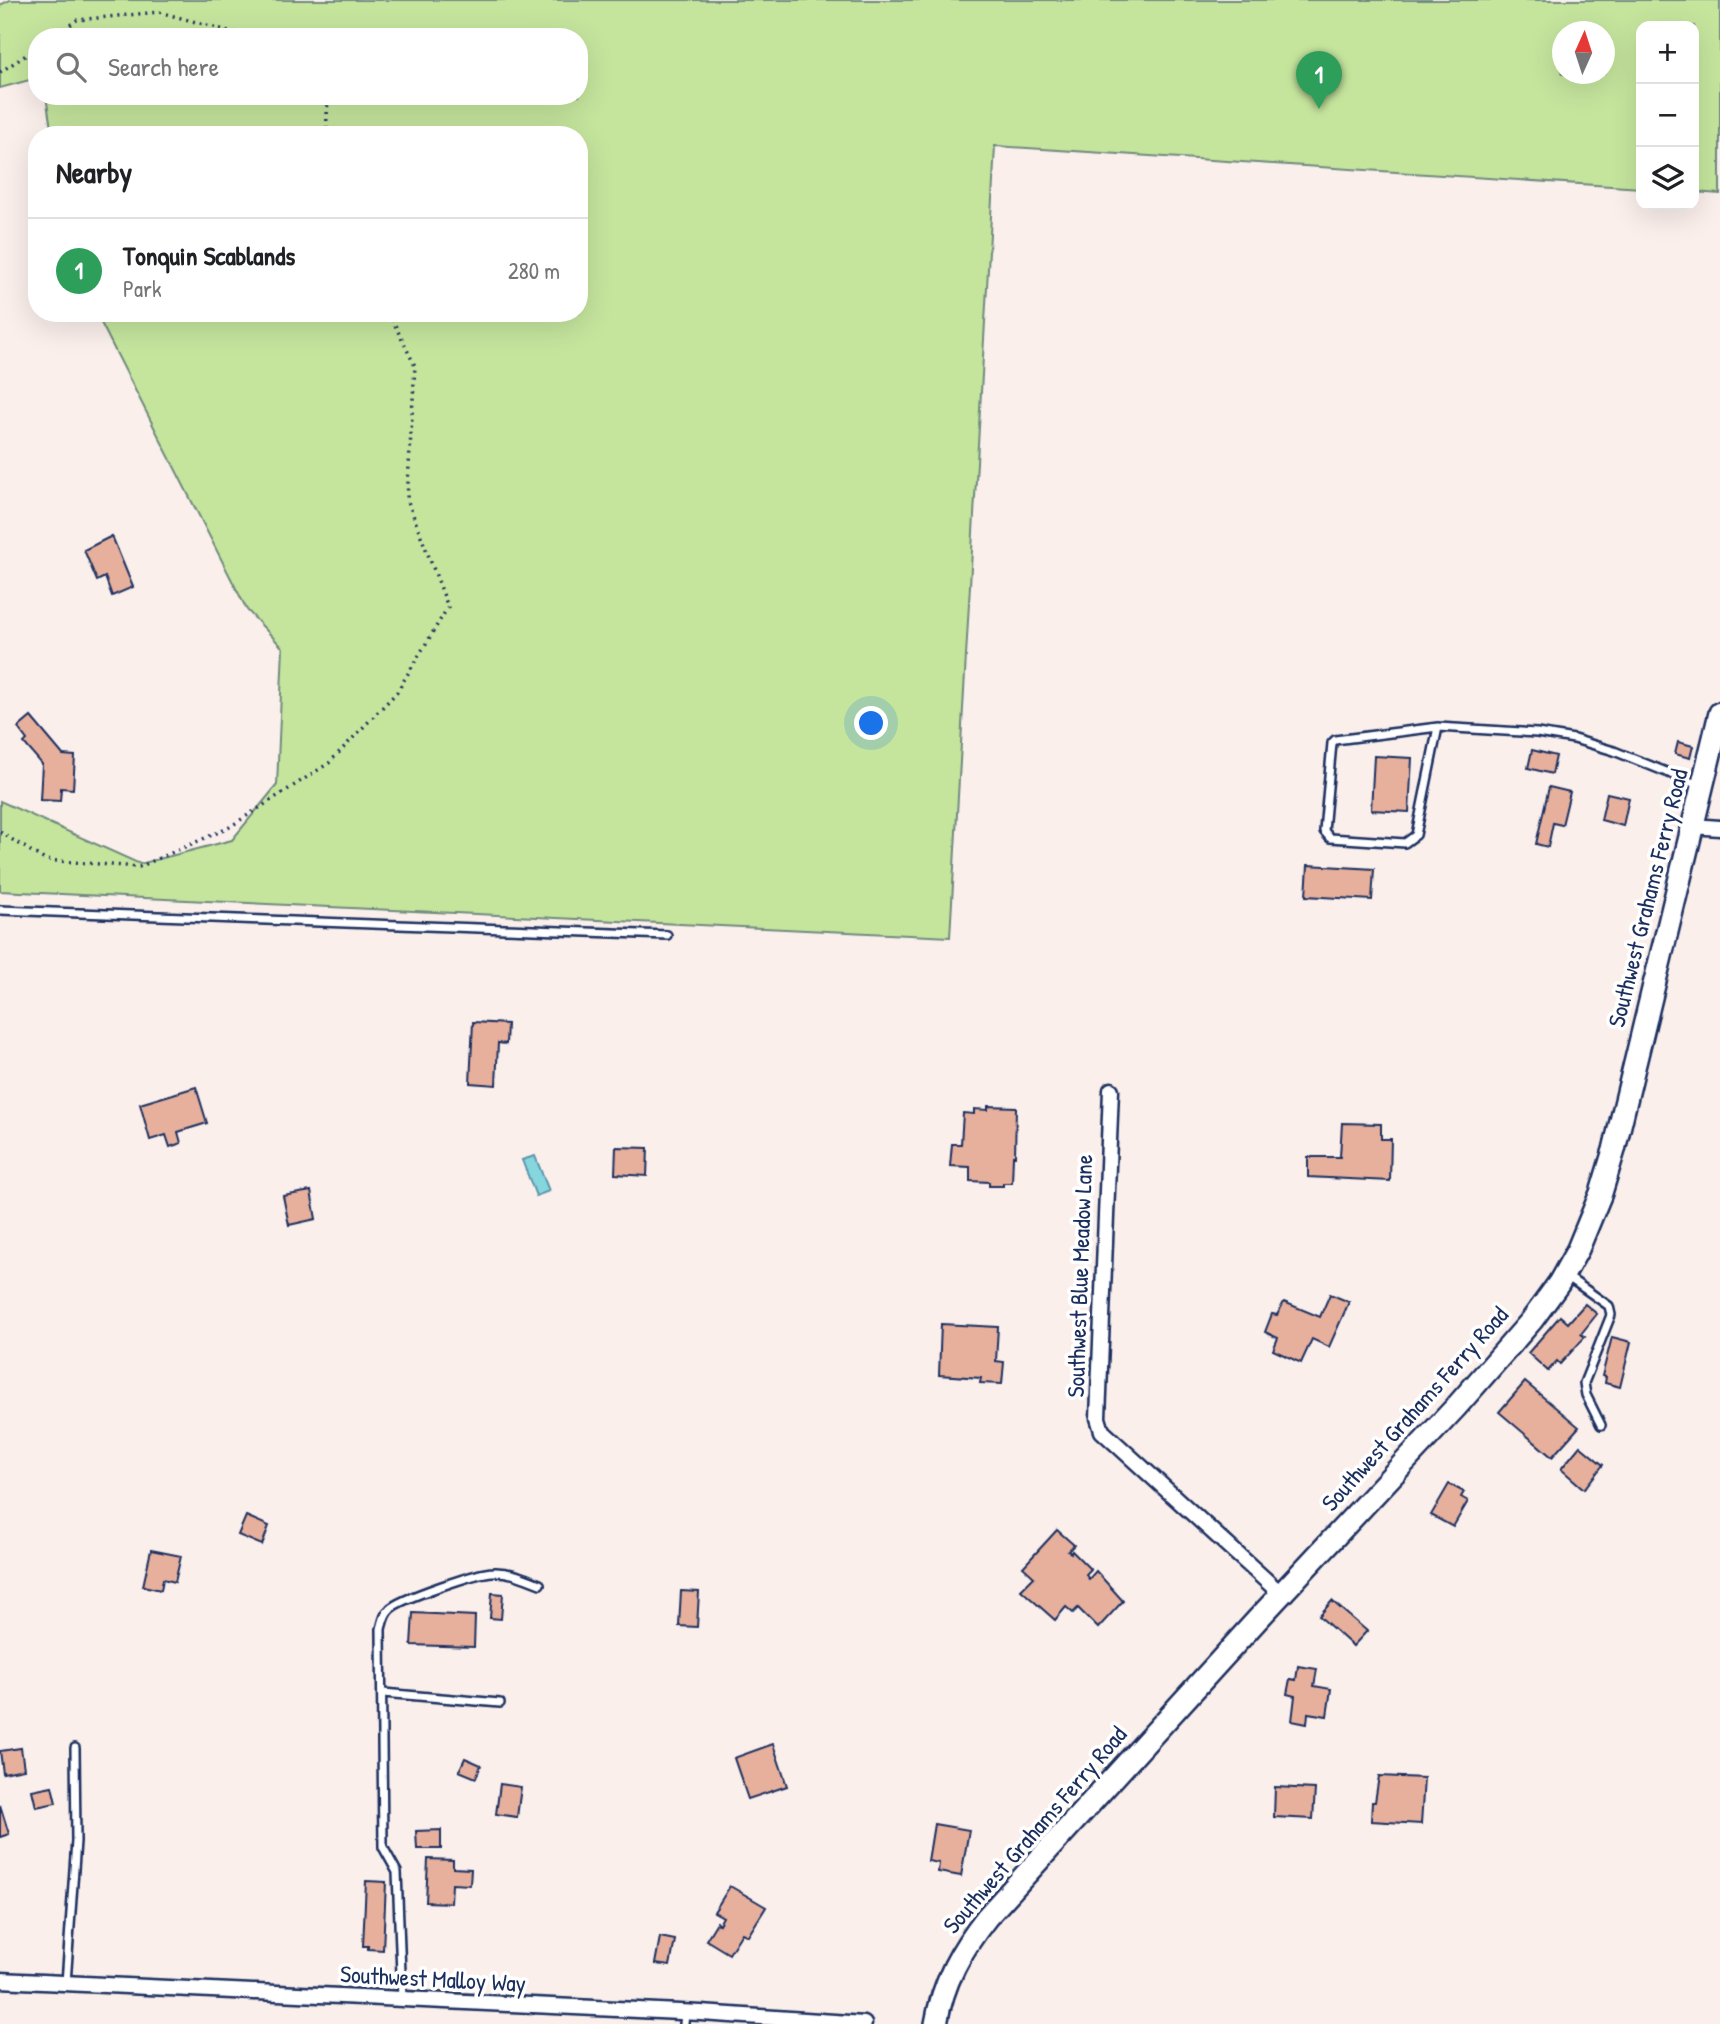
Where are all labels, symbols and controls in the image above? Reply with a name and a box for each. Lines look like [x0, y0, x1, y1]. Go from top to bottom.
north arrow [1552, 21, 1615, 84]
map controls [1636, 21, 1699, 210]
button: + [1636, 21, 1699, 84]
search box [28, 28, 588, 105]
icon: search [52, 48, 90, 86]
text: Search here [108, 49, 219, 84]
pin: 1 [1296, 51, 1342, 109]
button: − [1636, 84, 1699, 147]
button: layers [1636, 147, 1699, 210]
text: Nearby [56, 152, 132, 192]
text: Tonquin Scablands [123, 238, 295, 273]
text: 1 [75, 255, 83, 286]
text: 280 m [508, 255, 560, 286]
text: Park [123, 273, 161, 304]
your location [854, 706, 888, 740]
street label: Southwest Grahams Ferry Road [1599, 765, 1695, 1030]
street label: Southwest Blue Meadow Lane [1059, 1153, 1099, 1398]
street label: Southwest Grahams Ferry Road [1314, 1299, 1515, 1518]
street label: Southwest Grahams Ferry Road [935, 1719, 1133, 1940]
street label: Southwest Malloy Way [339, 1957, 527, 1999]

